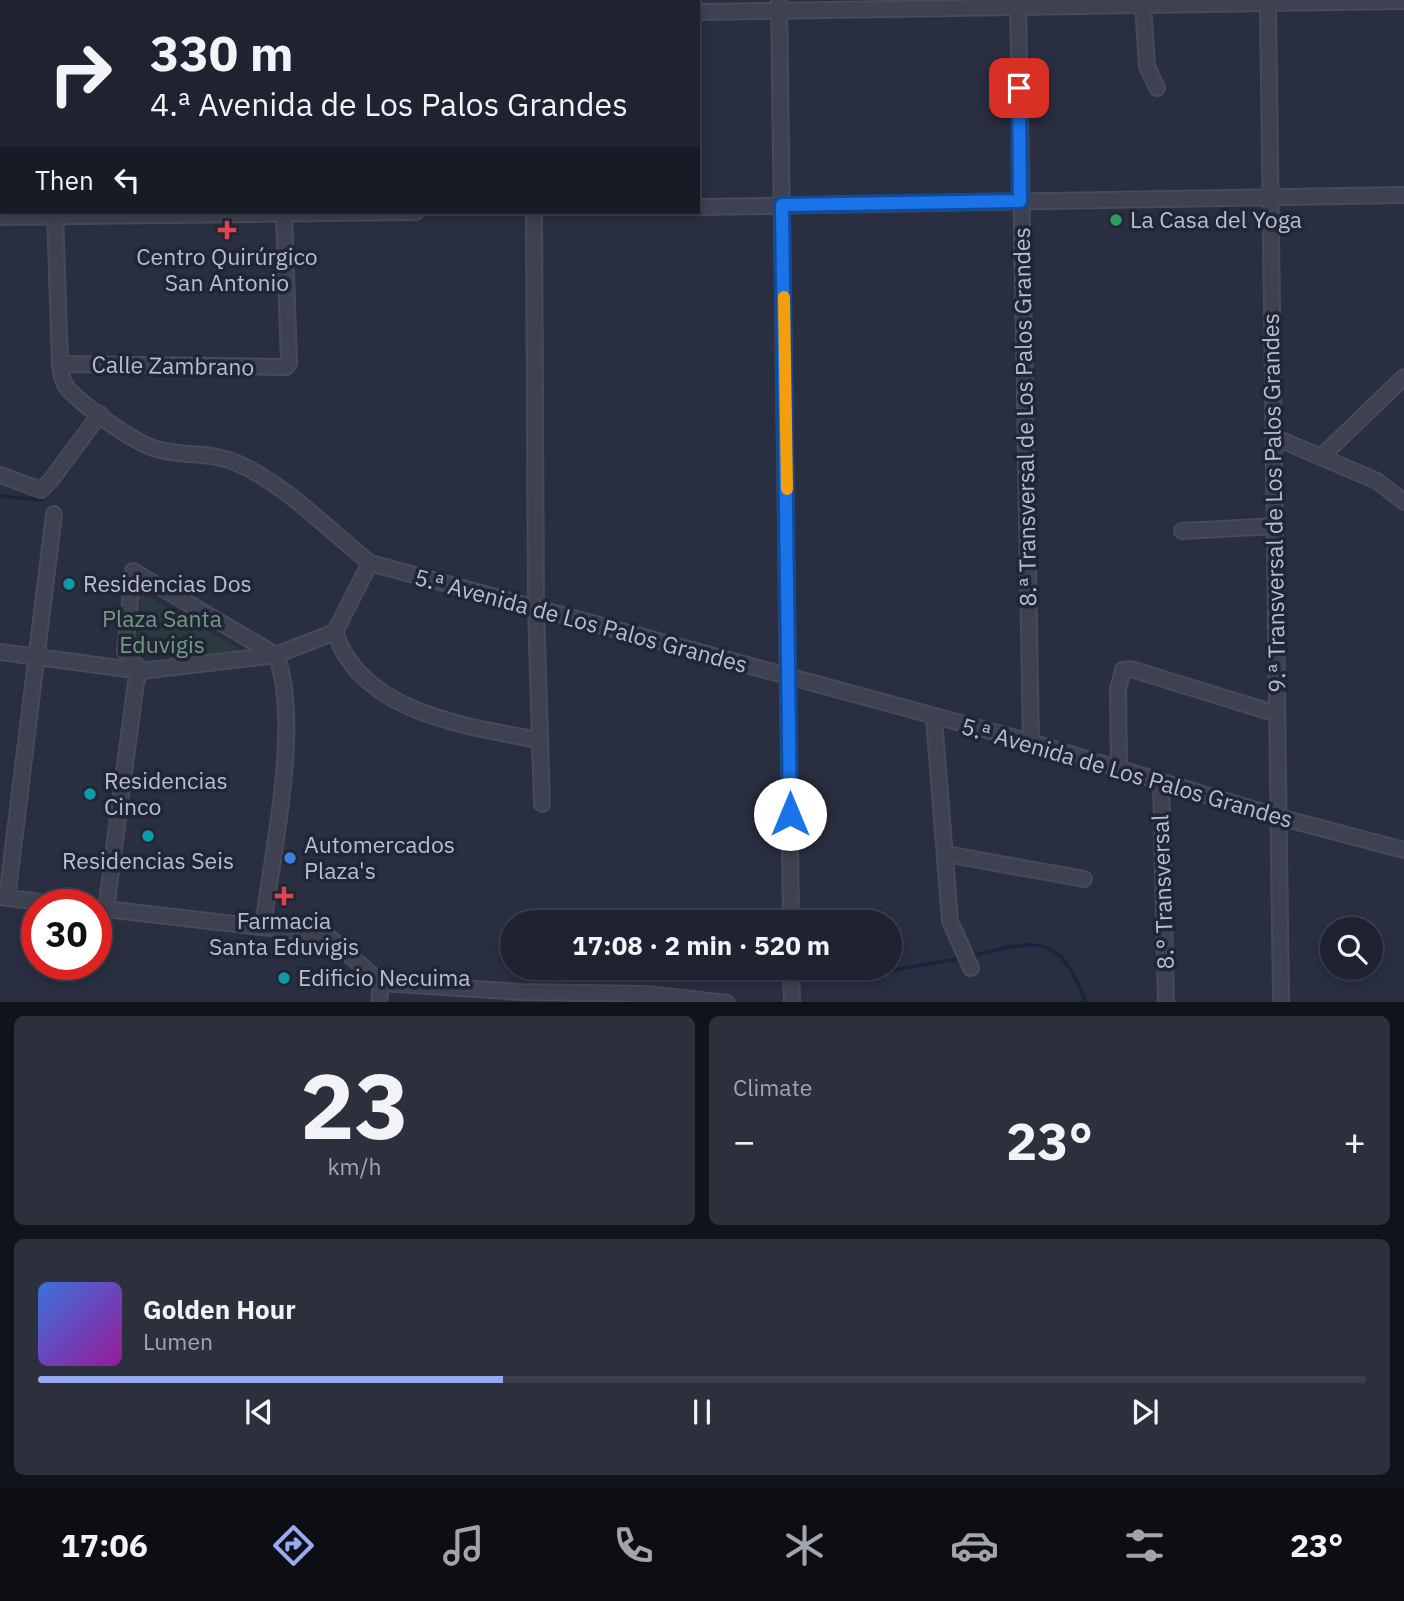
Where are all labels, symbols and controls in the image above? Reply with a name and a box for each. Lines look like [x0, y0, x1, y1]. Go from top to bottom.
text: 330 m [150, 21, 294, 84]
icon: right [35, 28, 126, 119]
pin [989, 58, 1049, 118]
icon: arrive [1000, 69, 1038, 107]
text: 4.ª Avenida de Los Palos Grandes [150, 83, 628, 125]
icon: left [108, 161, 146, 199]
text: Then [35, 163, 94, 197]
place label: La Casa del Yoga [1130, 204, 1302, 234]
marker: La Casa del Yoga [1108, 212, 1124, 228]
marker: Centro Quirúrgico San Antonio [217, 220, 237, 240]
street label: 8.ª Transversal de Los Palos Grandes [1006, 227, 1042, 607]
place label: Centro Quirúrgico San Antonio [136, 241, 318, 297]
street label: 9.ª Transversal de Los Palos Grandes [1255, 313, 1291, 693]
street label: Calle Zambrano [91, 349, 255, 381]
street label: 5.ª Avenida de Los Palos Grandes [412, 561, 751, 679]
place label: Residencias Dos [83, 568, 252, 598]
marker: Residencias Dos [61, 576, 77, 592]
park label: Plaza Santa Eduvigis [102, 603, 222, 659]
street label: 5.ª Avenida de Los Palos Grandes [958, 710, 1296, 834]
place label: Residencias Cinco [104, 765, 228, 821]
position arrow [753, 777, 827, 851]
marker: Residencias Cinco [82, 786, 98, 802]
street label: 8.° Transversal [1144, 814, 1180, 970]
marker: Residencias Seis [140, 828, 156, 844]
place label: Automercados Plaza's [304, 829, 455, 885]
place label: Residencias Seis [62, 845, 234, 875]
marker: Automercados Plaza's [282, 850, 298, 866]
marker: Farmacia Santa Eduvigis [276, 888, 292, 904]
speed limit sign: 30 [21, 889, 112, 980]
place label: Farmacia Santa Eduvigis [209, 905, 359, 961]
map controls [1320, 917, 1383, 980]
button: search [1320, 917, 1383, 980]
text: 17:08 · 2 min · 520 m [572, 928, 830, 962]
place label: Edificio Necuima [298, 962, 471, 992]
marker: Edificio Necuima [276, 970, 292, 986]
text: 23 [300, 1046, 409, 1164]
text: Climate [733, 1072, 812, 1102]
text: 23° [1006, 1107, 1093, 1174]
text: − [733, 1116, 756, 1165]
text: + [1343, 1116, 1366, 1165]
text: km/h [327, 1151, 382, 1181]
text: Golden Hour [143, 1292, 296, 1326]
text: Lumen [143, 1326, 213, 1356]
icon: previous [240, 1393, 278, 1431]
icon: pause [683, 1393, 721, 1431]
icon: next [1126, 1393, 1164, 1431]
icon: directions [269, 1521, 318, 1570]
icon: music [439, 1521, 488, 1570]
icon: phone [609, 1521, 658, 1570]
icon: climate [780, 1521, 829, 1570]
icon: car [950, 1521, 999, 1570]
icon: filters [1120, 1521, 1169, 1570]
text: 17:06 [61, 1524, 148, 1566]
text: 23° [1290, 1524, 1343, 1566]

